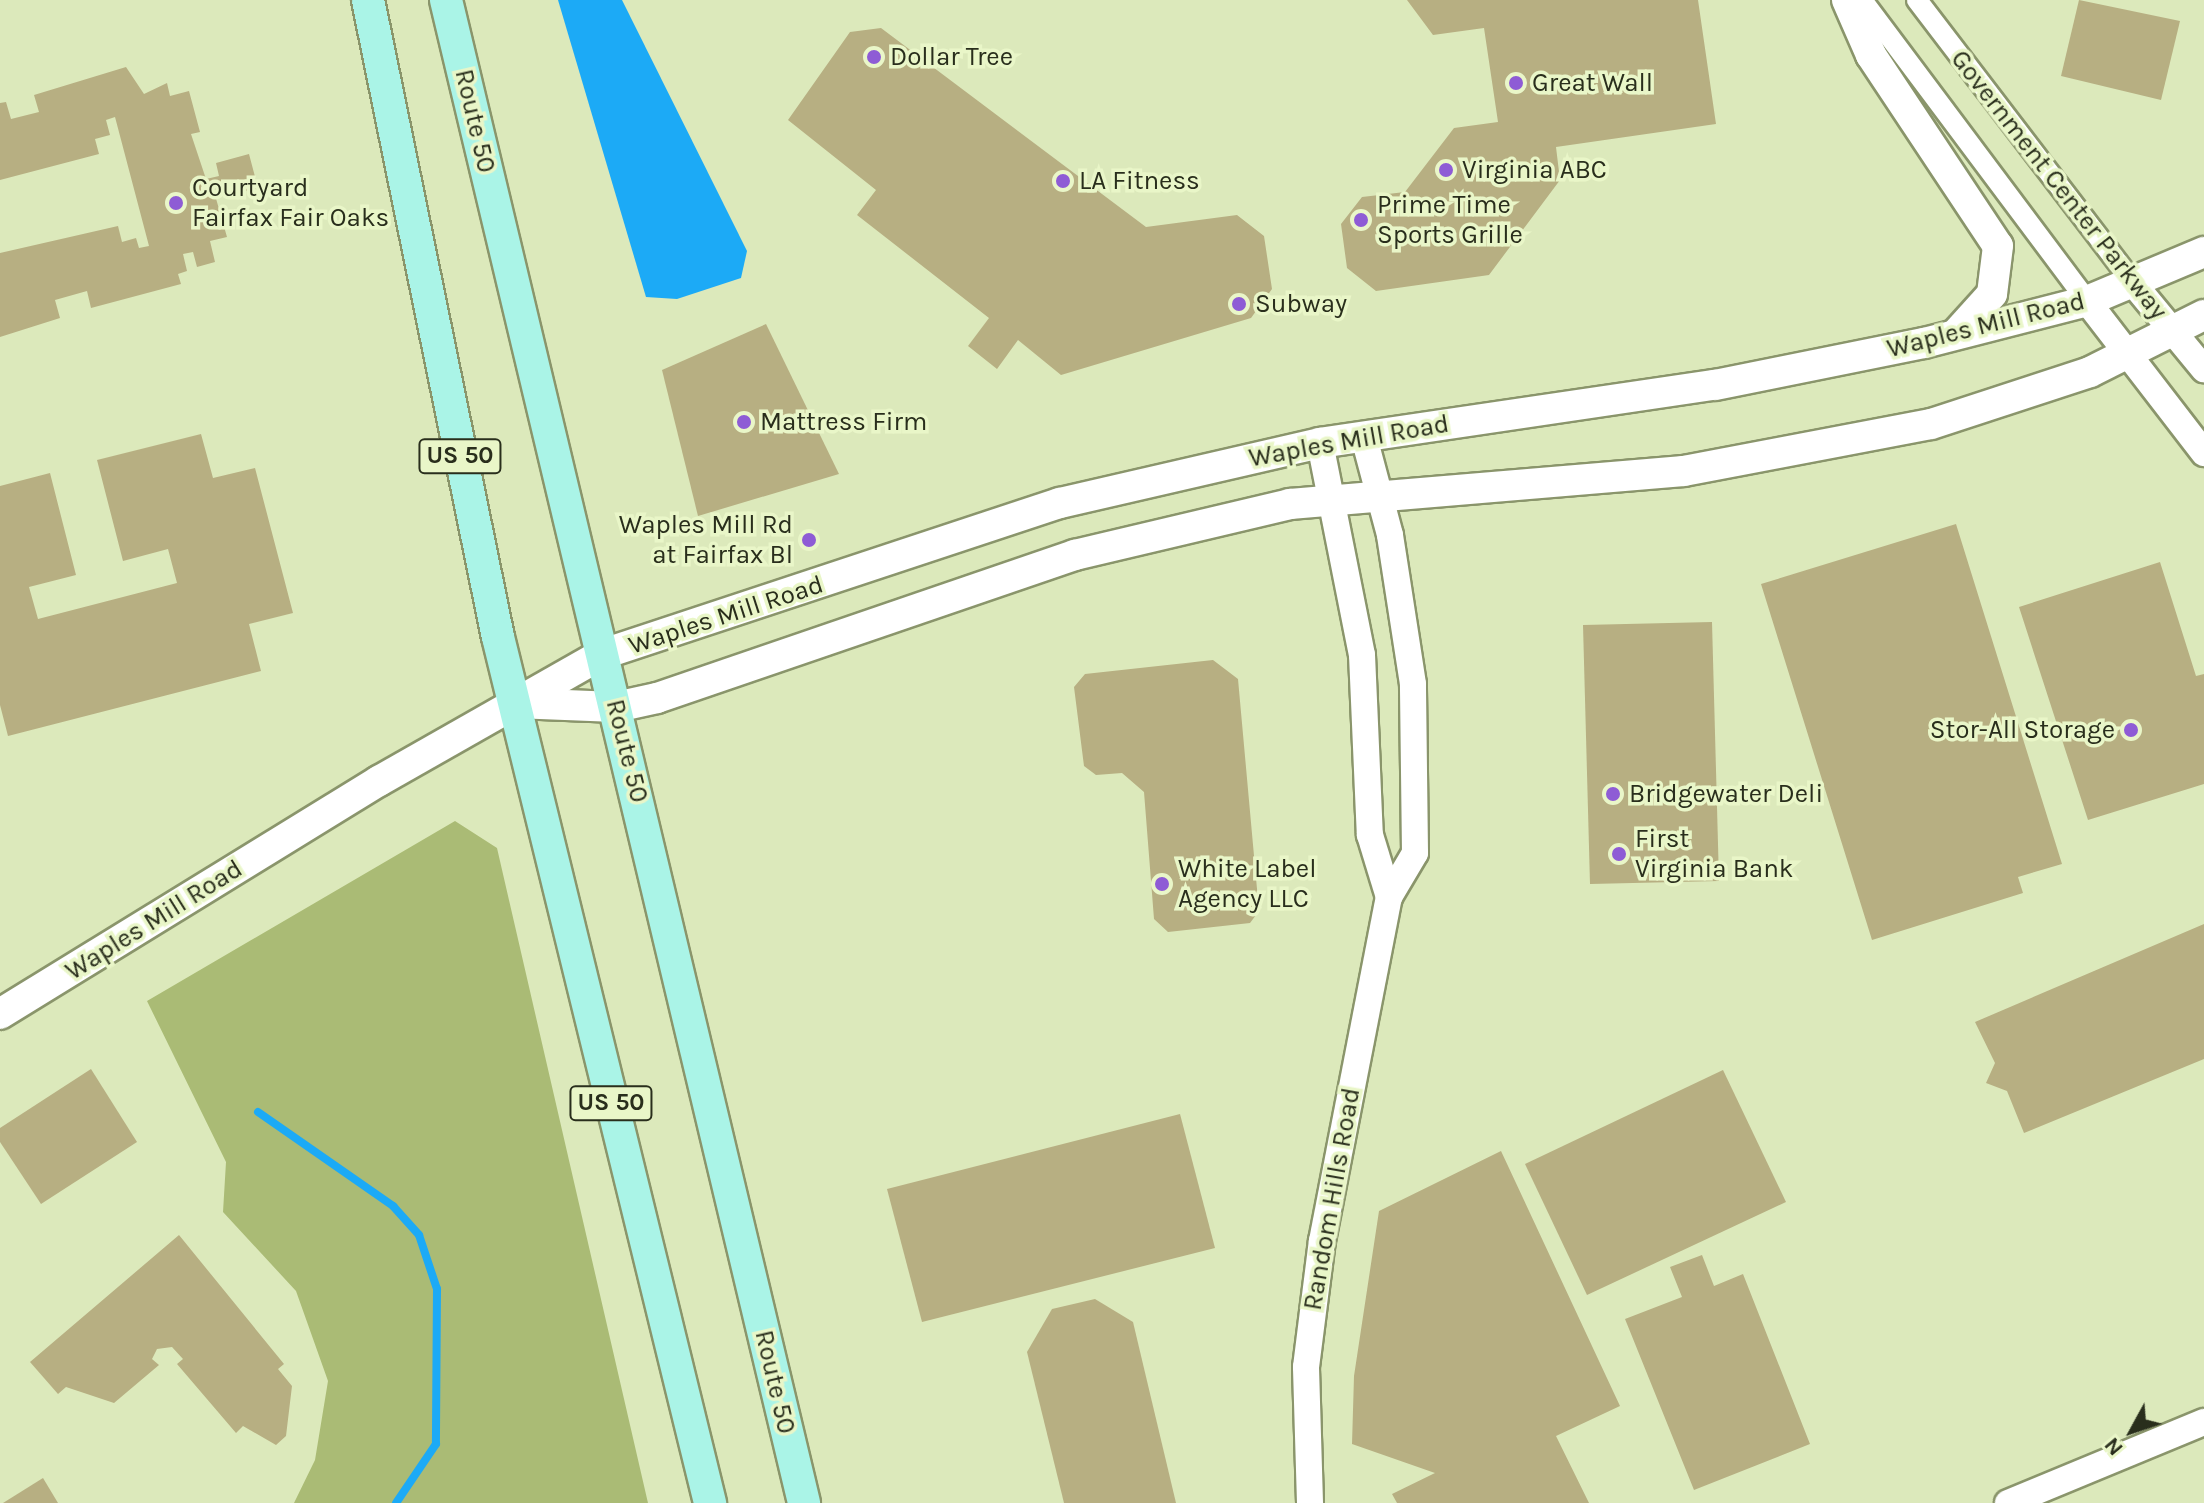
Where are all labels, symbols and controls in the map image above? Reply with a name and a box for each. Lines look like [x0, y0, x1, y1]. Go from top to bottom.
place label: Dollar Tree [890, 41, 1013, 73]
street label: Government Center Parkway [1944, 44, 2174, 326]
marker: Dollar Tree [865, 48, 883, 66]
street label: Route 50 [448, 66, 502, 176]
place label: Great Wall [1532, 67, 1653, 99]
marker: Great Wall [1507, 74, 1525, 92]
place label: Virginia ABC [1462, 154, 1607, 186]
marker: Virginia ABC [1437, 161, 1455, 179]
place label: LA Fitness [1079, 165, 1200, 197]
place label: Courtyard Fairfax Fair Oaks [192, 172, 389, 234]
marker: LA Fitness [1054, 172, 1072, 190]
place label: Prime Time Sports Grille [1377, 189, 1523, 250]
marker: Courtyard Fairfax Fair Oaks [167, 194, 185, 212]
marker: Prime Time Sports Grille [1352, 211, 1370, 229]
street label: Waples Mill Road [1884, 285, 2088, 365]
place label: Subway [1255, 288, 1347, 320]
marker: Subway [1230, 295, 1248, 313]
place label: Mattress Firm [760, 406, 927, 438]
street label: Waples Mill Road [1246, 408, 1452, 474]
marker: Mattress Firm [735, 413, 753, 431]
road number: US 50 [418, 436, 502, 476]
place label: Waples Mill Rd at Fairfax Bl [619, 509, 793, 570]
marker: Waples Mill Rd at Fairfax Bl [800, 531, 818, 549]
street label: Waples Mill Road [625, 569, 827, 661]
street label: Route 50 [599, 696, 655, 806]
place label: Stor-All Storage [1930, 714, 2115, 746]
marker: Stor-All Storage [2122, 721, 2140, 739]
place label: Bridgewater Deli [1629, 778, 1823, 810]
marker: Bridgewater Deli [1604, 785, 1622, 803]
place label: First Virginia Bank [1635, 823, 1794, 884]
marker: First Virginia Bank [1610, 845, 1628, 863]
street label: Waples Mill Road [60, 853, 248, 987]
place label: White Label Agency LLC [1178, 853, 1316, 914]
marker: White Label Agency LLC [1153, 875, 1171, 893]
road number: US 50 [569, 1083, 653, 1123]
street label: Random Hills Road [1297, 1085, 1367, 1313]
street label: Route 50 [748, 1327, 802, 1437]
north arrow [2092, 1391, 2172, 1471]
text: N [2099, 1432, 2129, 1461]

